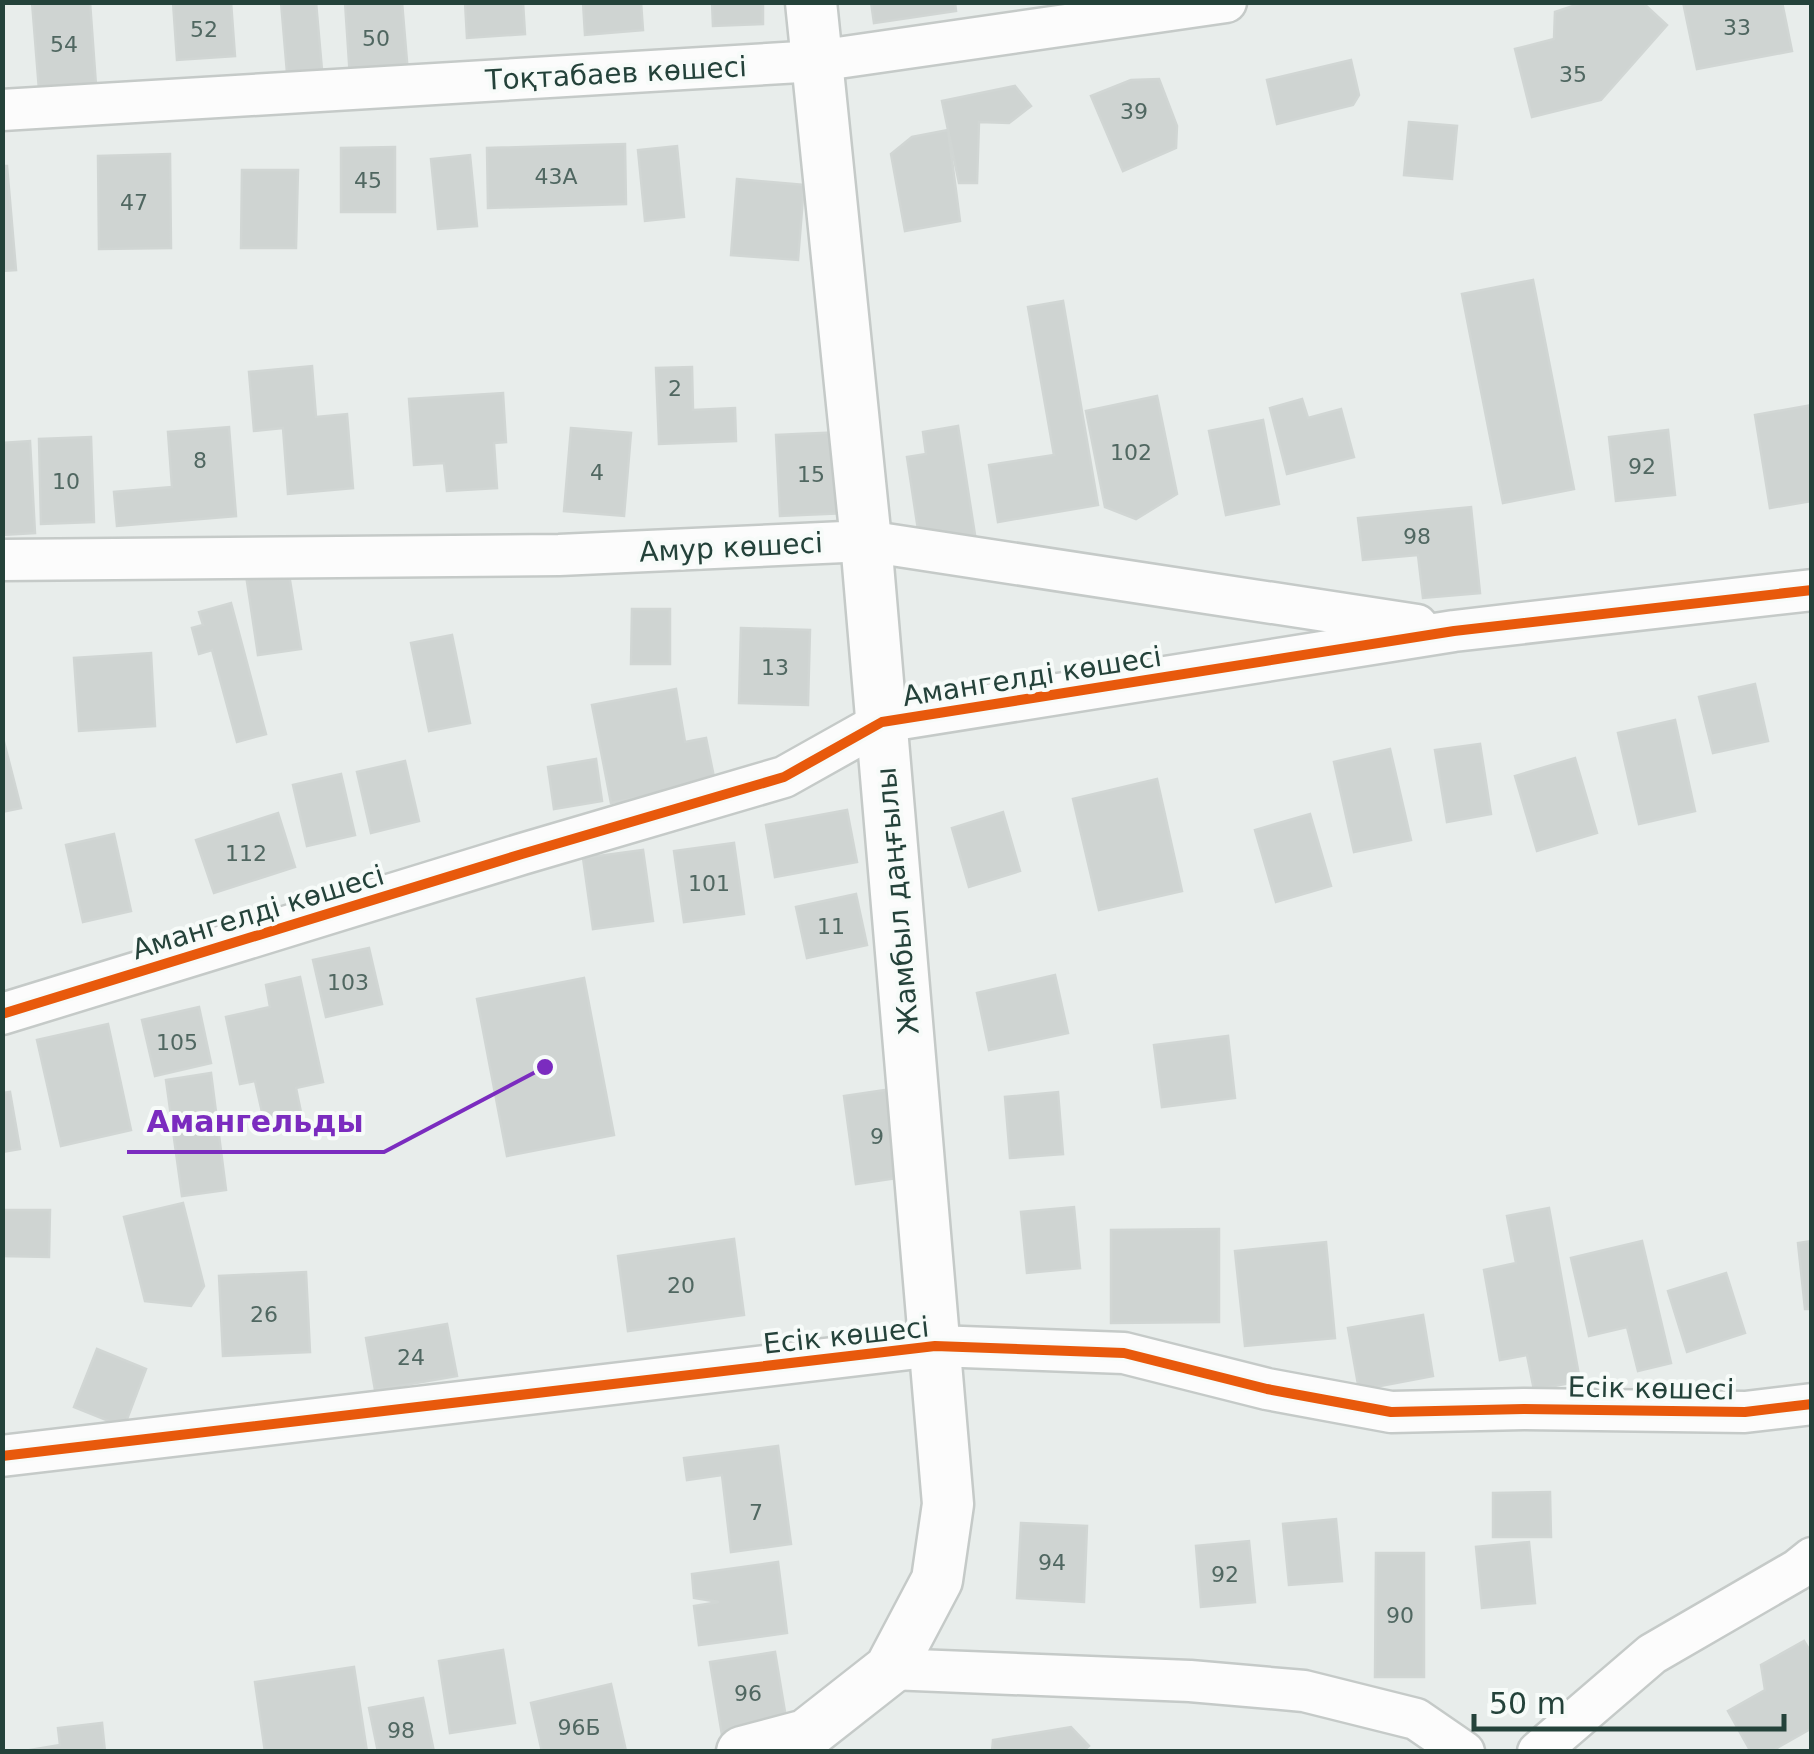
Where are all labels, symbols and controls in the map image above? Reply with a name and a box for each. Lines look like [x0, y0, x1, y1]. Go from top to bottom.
house number: 33 [1723, 15, 1751, 40]
house number: 52 [190, 17, 218, 42]
house number: 50 [362, 26, 390, 51]
house number: 54 [50, 32, 78, 57]
street label: Тоқтабаев көшесі [483, 50, 748, 97]
house number: 35 [1559, 62, 1587, 87]
house number: 39 [1120, 99, 1148, 124]
house number: 43А [534, 164, 578, 189]
house number: 45 [354, 168, 382, 193]
house number: 47 [120, 190, 148, 215]
house number: 2 [668, 376, 682, 401]
house number: 102 [1110, 440, 1152, 465]
house number: 8 [193, 448, 207, 473]
house number: 92 [1628, 454, 1656, 479]
house number: 4 [590, 460, 604, 485]
house number: 15 [797, 462, 825, 487]
house number: 10 [52, 469, 80, 494]
house number: 98 [1403, 524, 1431, 549]
street label: Амур көшесі [638, 526, 824, 569]
street label: Амангелді көшесі [900, 640, 1164, 713]
house number: 13 [761, 655, 789, 680]
street label: Жамбыл даңғылы [869, 766, 926, 1036]
house number: 112 [225, 841, 267, 866]
street label: Амангелді көшесі [128, 858, 388, 967]
house number: 101 [688, 871, 730, 896]
house number: 11 [817, 914, 845, 939]
house number: 103 [327, 970, 369, 995]
house number: 105 [156, 1030, 198, 1055]
callout: Амангельды [127, 1092, 384, 1152]
text: Амангельды [146, 1104, 364, 1139]
house number: 9 [870, 1124, 884, 1149]
house number: 20 [667, 1273, 695, 1298]
house number: 26 [250, 1302, 278, 1327]
street label: Есік көшесі [761, 1310, 931, 1361]
house number: 24 [397, 1345, 425, 1370]
street label: Есік көшесі [1567, 1371, 1735, 1406]
house number: 7 [749, 1500, 763, 1525]
house number: 94 [1038, 1550, 1066, 1575]
house number: 92 [1211, 1562, 1239, 1587]
house number: 90 [1386, 1603, 1414, 1628]
scale bar [1474, 1669, 1784, 1731]
house number: 96 [734, 1681, 762, 1706]
text: 50 m [1489, 1686, 1566, 1721]
house number: 96Б [557, 1715, 601, 1740]
house number: 98 [387, 1718, 415, 1743]

